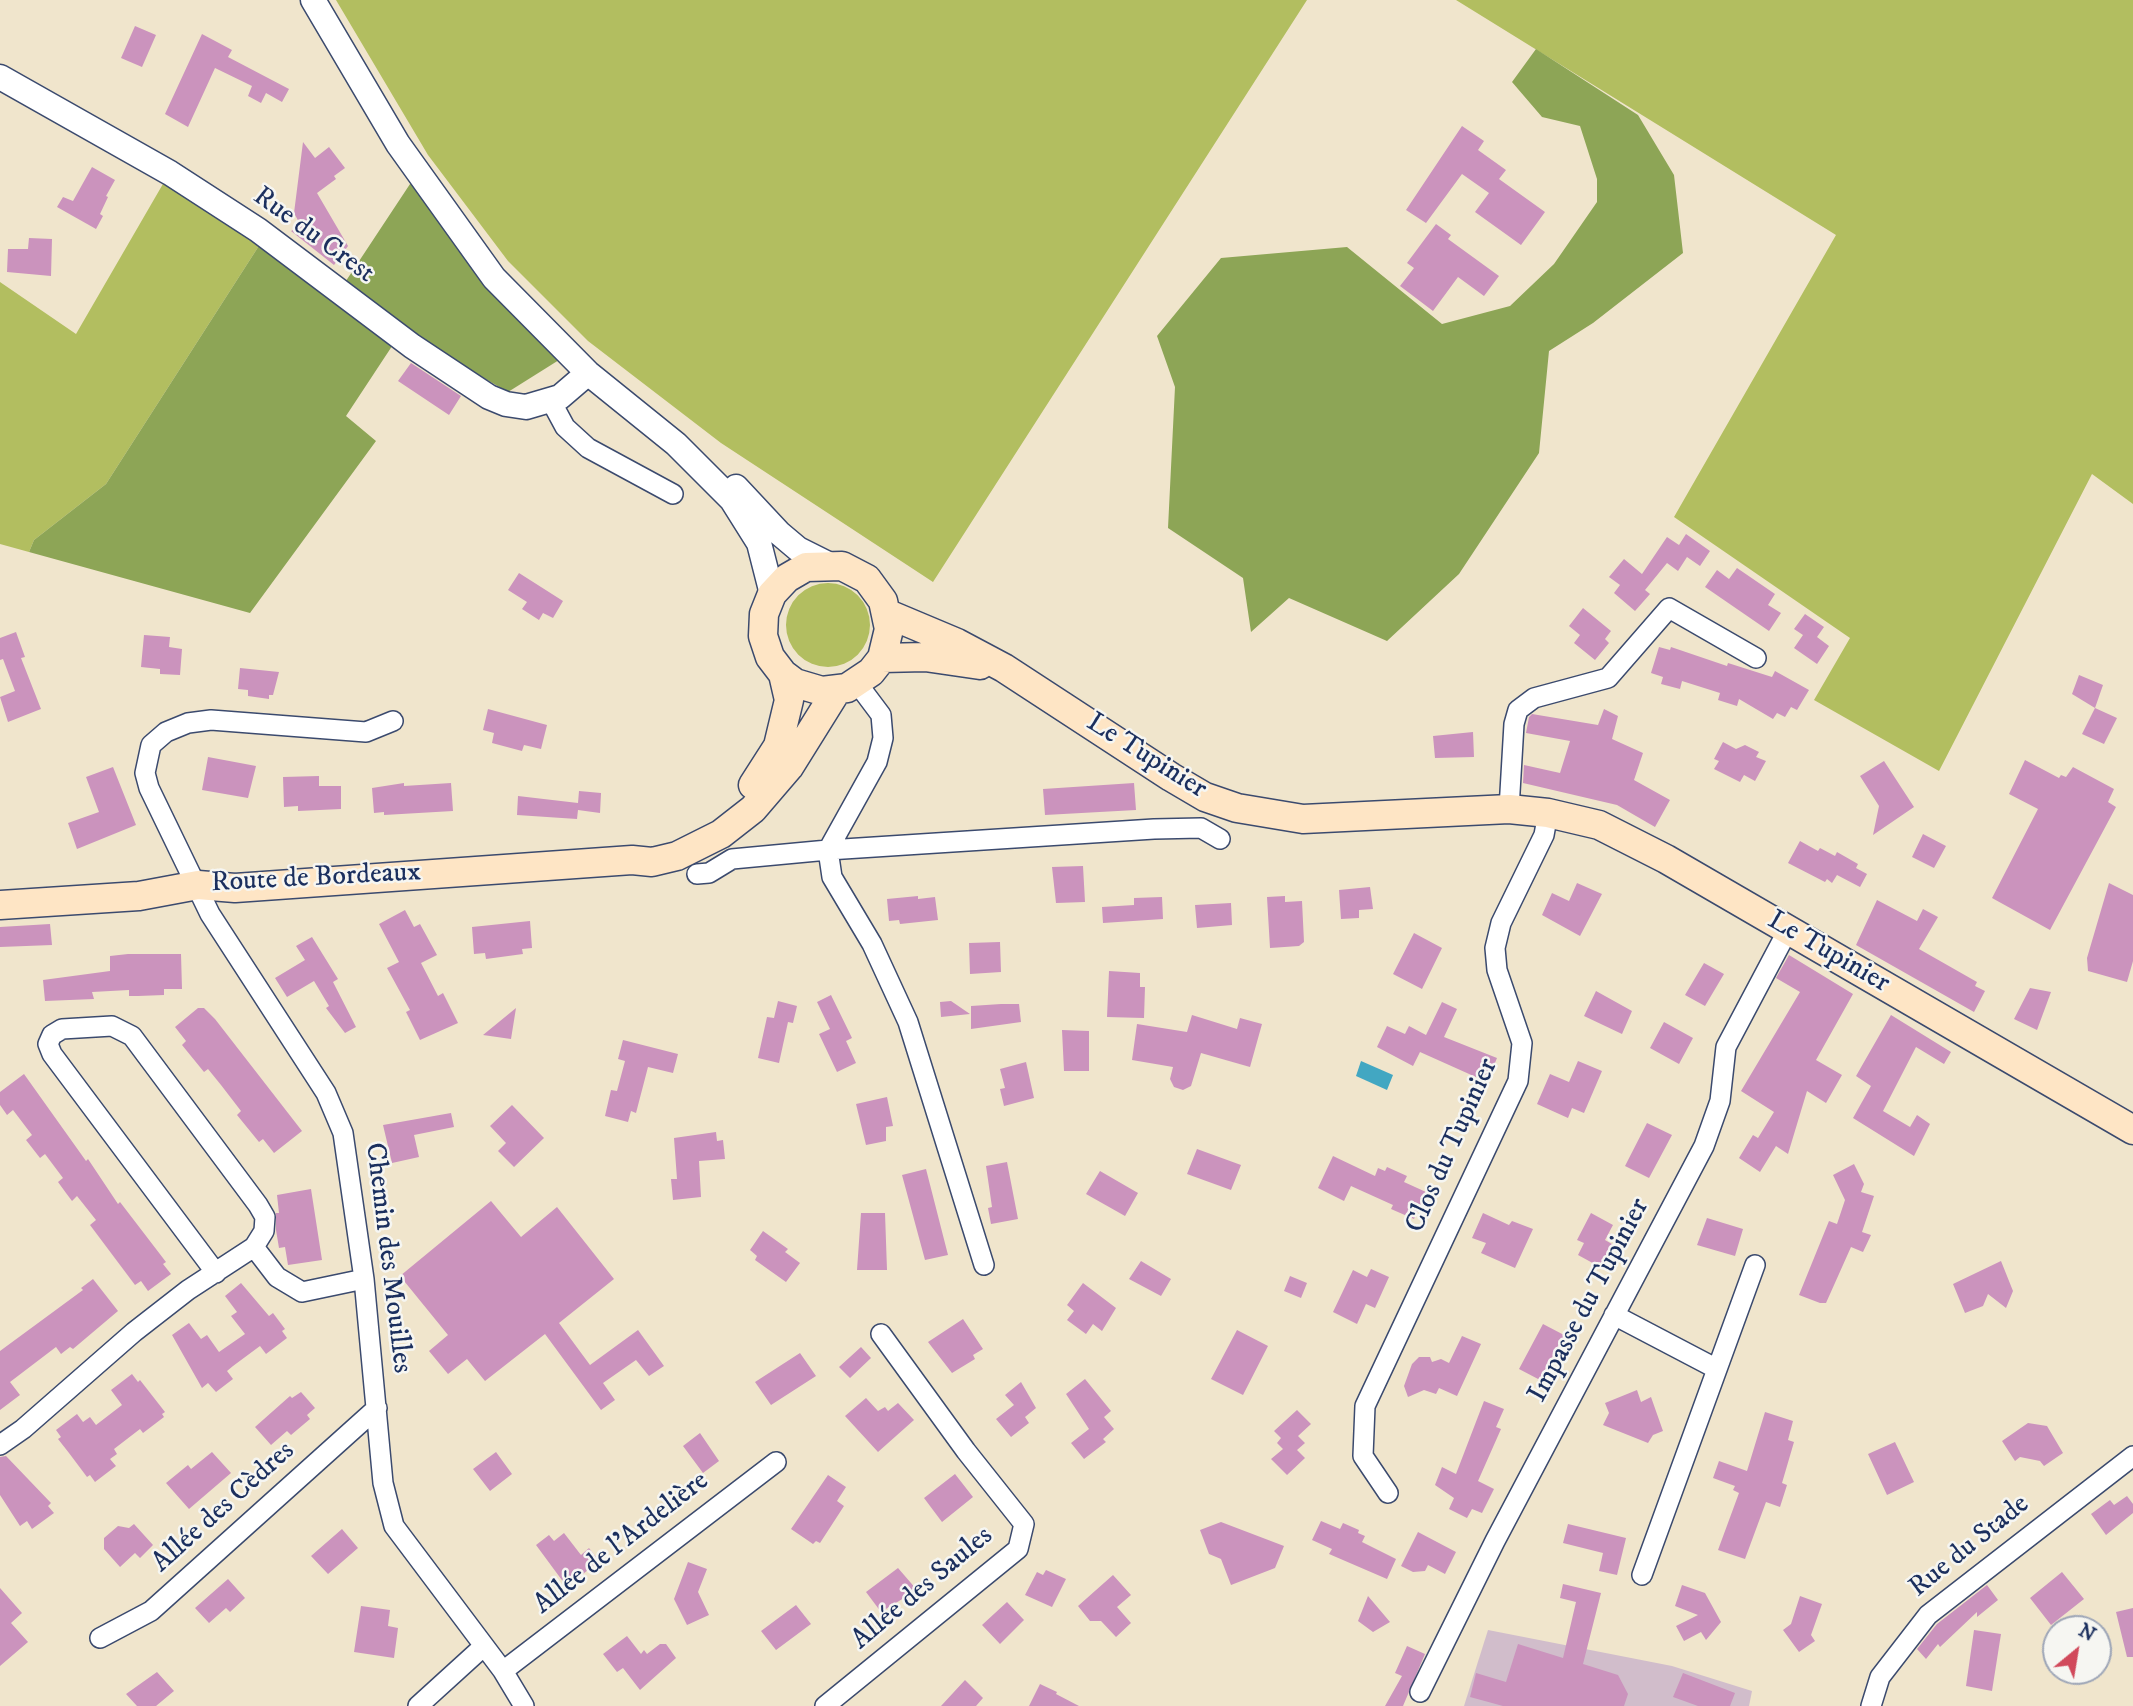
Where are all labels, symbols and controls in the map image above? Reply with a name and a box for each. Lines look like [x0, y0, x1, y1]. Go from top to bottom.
street label: Rue du Crest [246, 181, 380, 291]
street label: Le Tupinier [1080, 707, 1212, 807]
street label: Route de Bordeaux [210, 857, 422, 901]
street label: Le Tupinier [1761, 905, 1895, 1001]
street label: Clos du Tupinier [1400, 1054, 1506, 1238]
street label: Chemin des Mouilles [356, 1141, 418, 1375]
street label: Impasse du Tupinier [1522, 1193, 1658, 1409]
street label: Allée des Cèdres [146, 1435, 302, 1581]
street label: Allée de l'Ardelière [528, 1465, 716, 1623]
street label: Rue du Stade [1903, 1489, 2037, 1605]
street label: Allée des Saules [846, 1520, 1000, 1658]
north arrow [2042, 1615, 2112, 1685]
text: N [2074, 1619, 2099, 1647]

